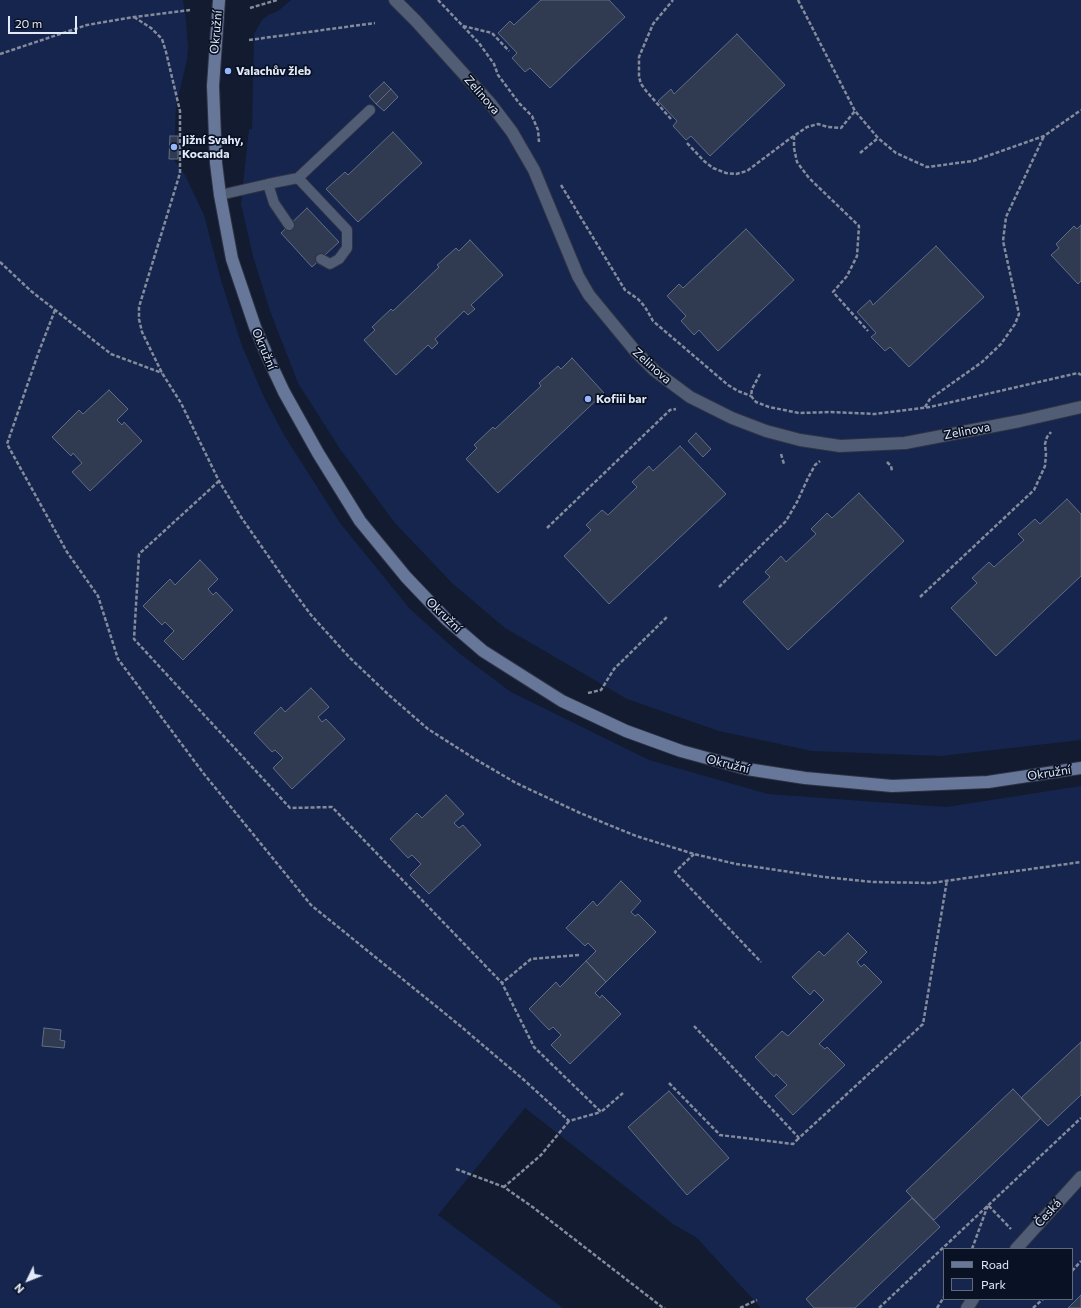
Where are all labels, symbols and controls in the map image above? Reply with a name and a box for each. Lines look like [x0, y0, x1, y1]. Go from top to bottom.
scale bar [10, 8, 79, 34]
street label: Okružní [207, 10, 225, 54]
text: 20 m [15, 16, 42, 30]
place label: Valachův žleb [236, 64, 311, 78]
marker: Valachův žleb [223, 66, 233, 76]
street label: Zelinova [461, 73, 503, 117]
place label: Jižní Svahy, Kocanda [182, 133, 243, 161]
marker: Jižní Svahy, Kocanda [169, 142, 179, 152]
street label: Okružní [249, 326, 279, 372]
street label: Zelinova [630, 345, 674, 387]
place label: Kofiii bar [596, 392, 647, 406]
marker: Kofiii bar [583, 394, 593, 404]
street label: Zelinova [943, 419, 991, 443]
street label: Okružní [423, 595, 465, 635]
street label: Okružní [705, 752, 751, 776]
street label: Okružní [1026, 762, 1072, 784]
street label: Česká [1032, 1196, 1064, 1230]
legend [943, 1248, 1073, 1300]
text: Road [981, 1257, 1009, 1271]
north arrow [8, 1260, 48, 1300]
text: Park [981, 1277, 1006, 1291]
text: N [11, 1281, 26, 1296]

